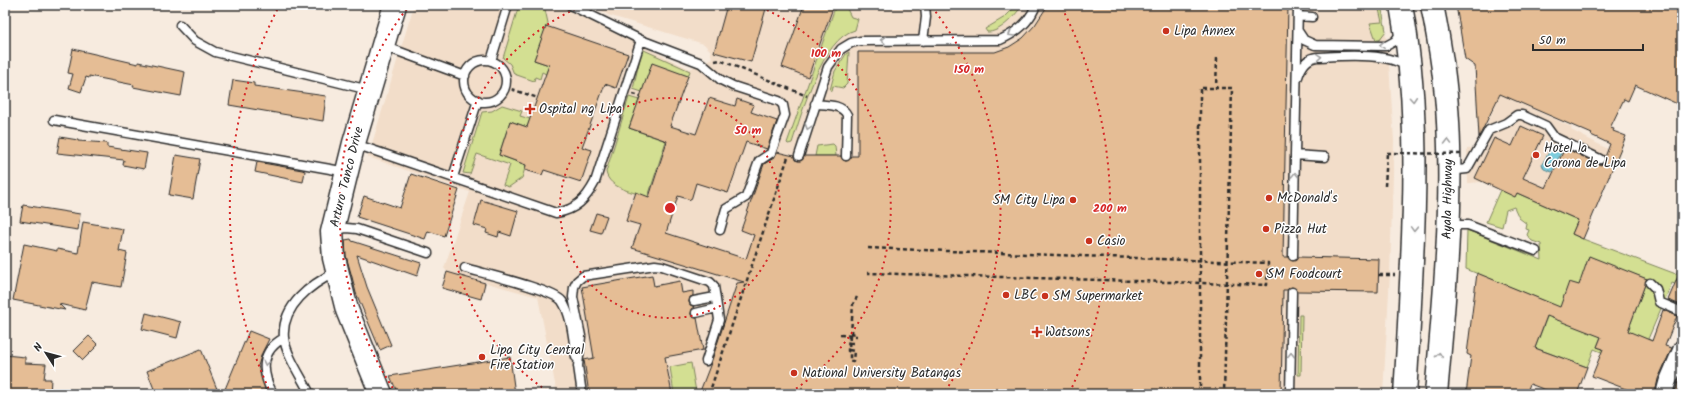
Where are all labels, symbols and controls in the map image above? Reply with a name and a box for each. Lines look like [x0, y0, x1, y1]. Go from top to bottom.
place label: Lipa Annex [1174, 21, 1235, 42]
marker: Lipa Annex [1161, 26, 1171, 36]
scale bar [1533, 26, 1643, 52]
one-way arrow [1009, 29, 1016, 36]
text: 50 m [1539, 31, 1566, 50]
one-way arrow [880, 36, 886, 44]
one-way arrow [1379, 41, 1385, 50]
text: 100 m [811, 44, 841, 63]
one-way arrow [1316, 53, 1322, 62]
text: 150 m [954, 60, 984, 79]
one-way arrow [1409, 96, 1418, 102]
place label: Ospital ng Lipa [539, 99, 622, 120]
marker: Ospital ng Lipa [524, 103, 536, 115]
text: 50 m [734, 121, 762, 140]
street label: Arturo Tanco Drive [324, 124, 370, 229]
one-way arrow [804, 124, 813, 131]
place label: Hotel la Corona de Lipa [1544, 138, 1626, 174]
one-way arrow [1444, 139, 1452, 145]
marker: Hotel la Corona de Lipa [1531, 150, 1541, 160]
street label: Ayala Highway [1437, 158, 1459, 239]
one-way arrow [1291, 172, 1299, 178]
place label: McDonald's [1277, 188, 1338, 209]
place label: SM City Lipa [993, 190, 1065, 211]
marker: McDonald's [1264, 193, 1274, 203]
marker: SM City Lipa [1068, 195, 1078, 205]
text: 200 m [1093, 199, 1127, 218]
centre of rings [663, 201, 677, 215]
place label: Pizza Hut [1274, 219, 1328, 240]
marker: Pizza Hut [1261, 224, 1271, 234]
one-way arrow [1409, 226, 1418, 232]
place label: Casio [1097, 231, 1126, 252]
marker: Casio [1084, 236, 1094, 246]
place label: SM Foodcourt [1267, 264, 1343, 285]
marker: SM Foodcourt [1254, 269, 1264, 279]
place label: LBC [1014, 285, 1037, 306]
place label: SM Supermarket [1053, 286, 1144, 307]
marker: LBC [1001, 290, 1011, 300]
marker: SM Supermarket [1040, 291, 1050, 301]
place label: Watsons [1045, 322, 1091, 343]
marker: Watsons [1032, 327, 1042, 337]
north arrow [26, 333, 66, 373]
text: N [29, 340, 48, 356]
place label: Lipa City Central Fire Station [490, 340, 584, 376]
marker: Lipa City Central Fire Station [477, 352, 487, 362]
one-way arrow [1287, 352, 1295, 358]
one-way arrow [1435, 352, 1444, 358]
one-way arrow [262, 360, 270, 366]
place label: National University Batangas [802, 363, 961, 384]
marker: National University Batangas [789, 368, 799, 378]

